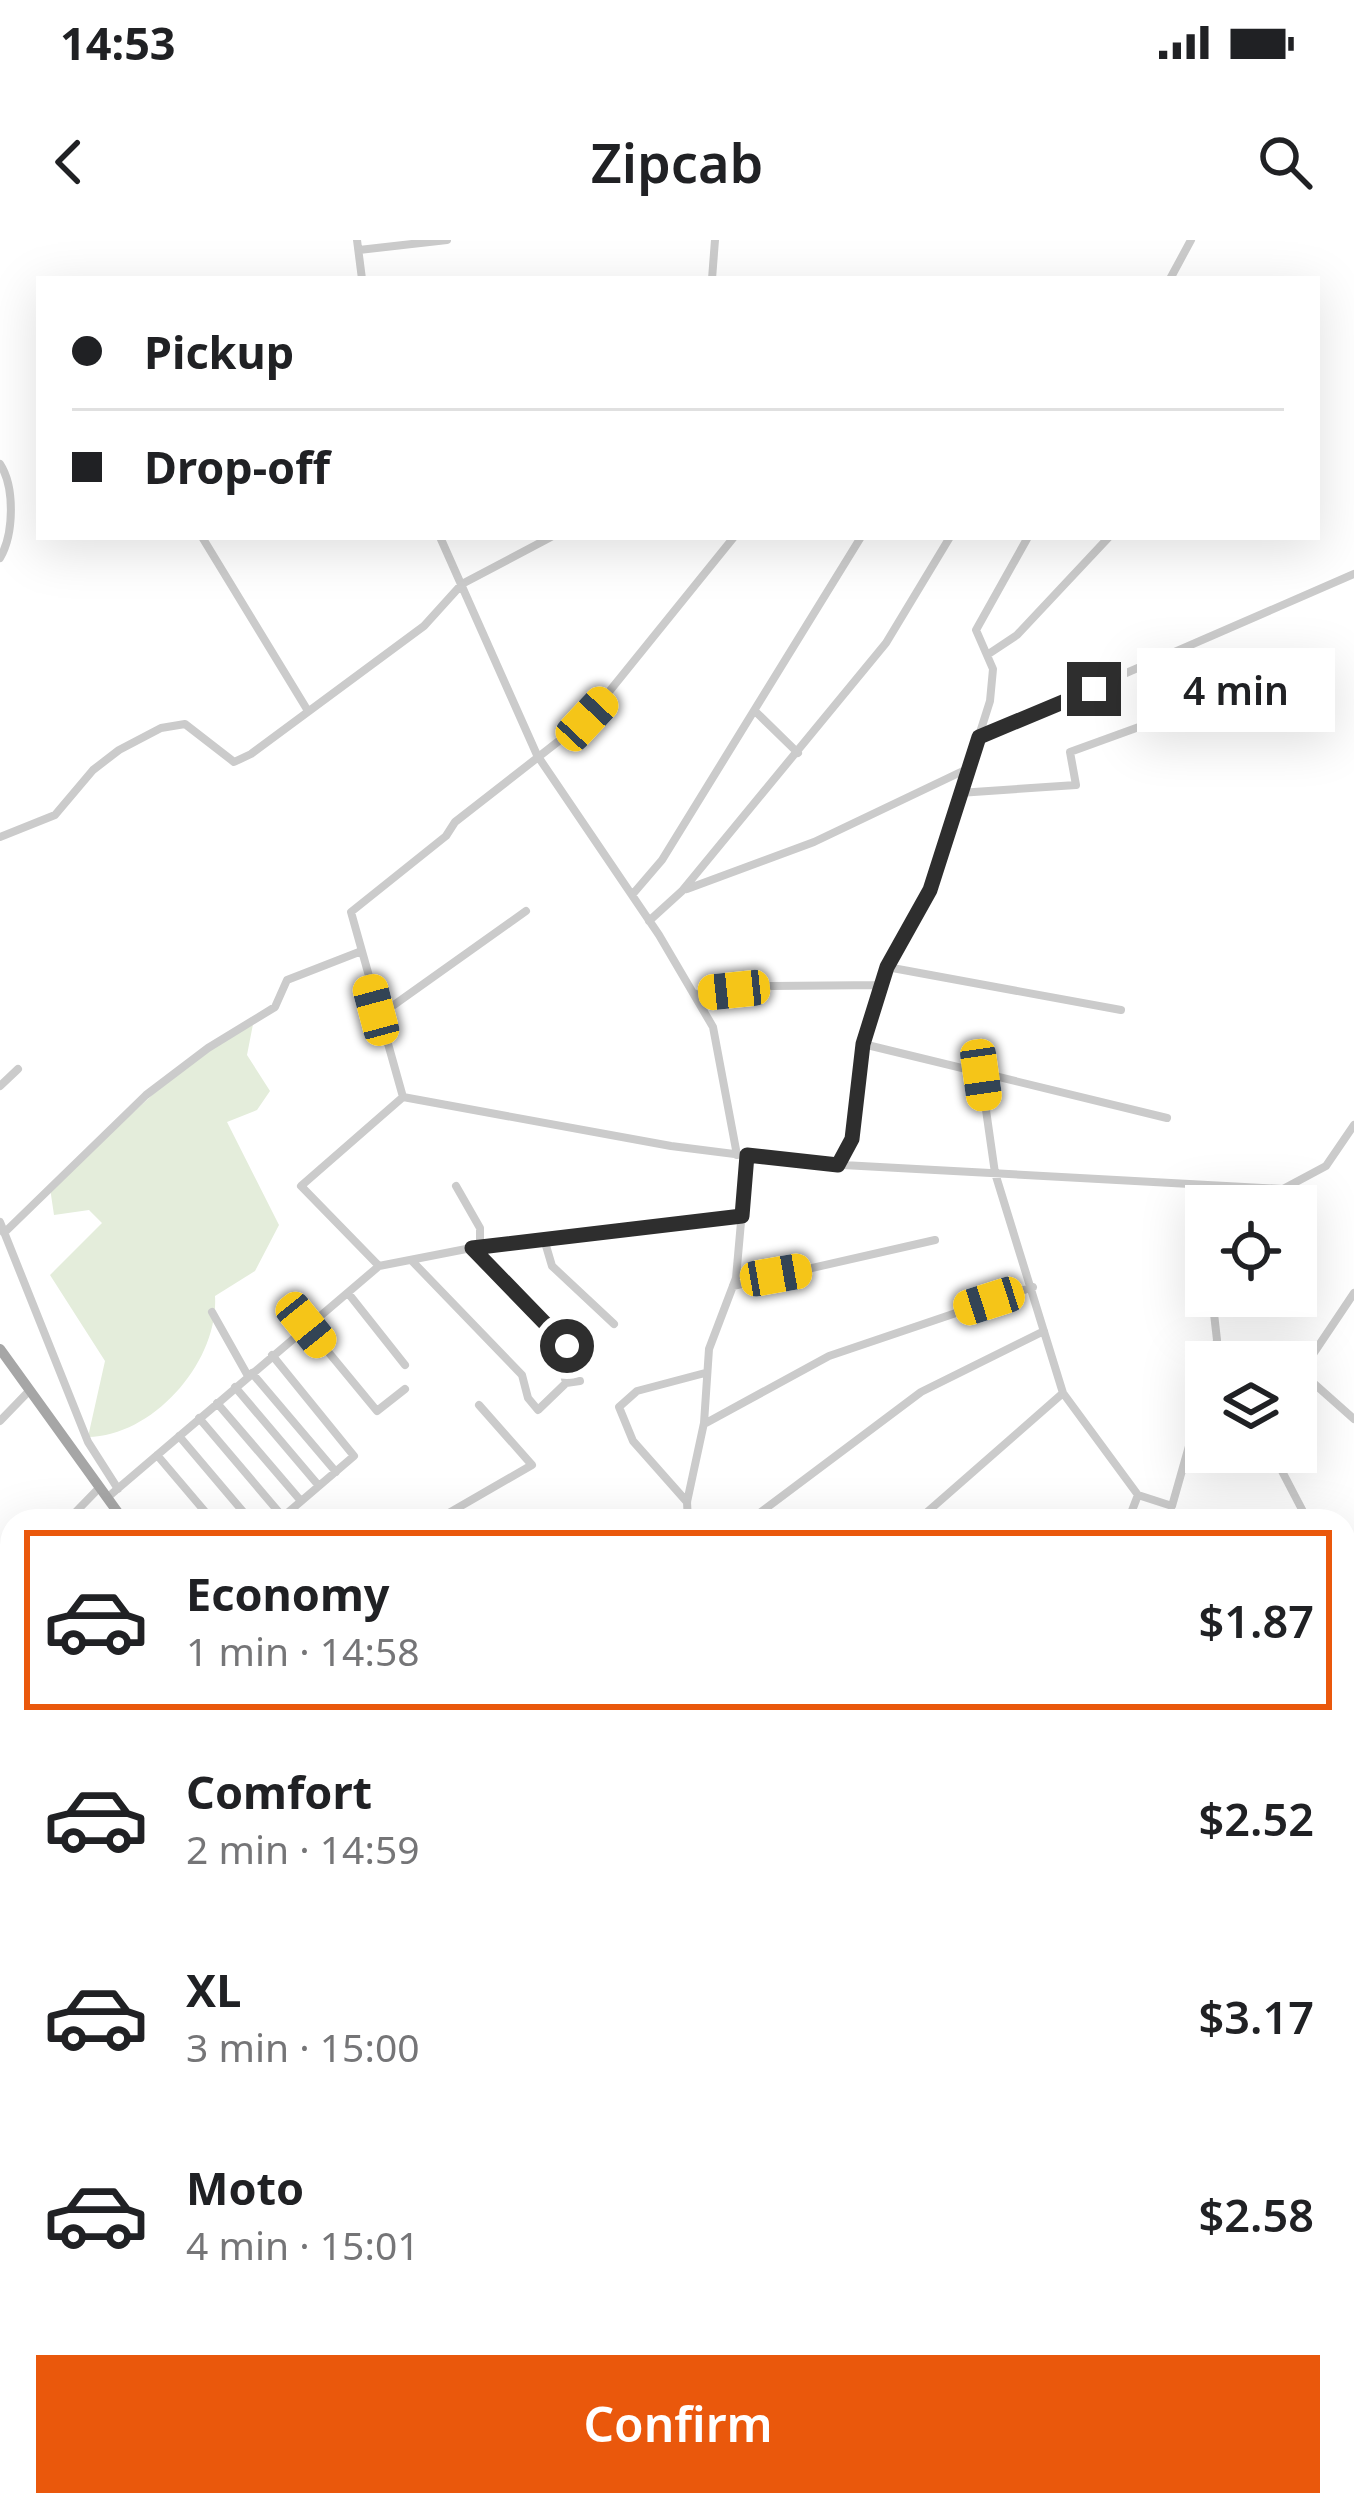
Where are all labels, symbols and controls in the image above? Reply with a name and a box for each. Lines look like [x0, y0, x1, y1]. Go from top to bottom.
text: 14:53 [60, 12, 176, 73]
text: Zipcab [591, 125, 763, 199]
icon: back [36, 129, 102, 195]
icon: search [1252, 129, 1318, 195]
text: Pickup [144, 321, 294, 382]
text: Drop-off [144, 436, 330, 497]
callout: 4 min [1136, 647, 1334, 731]
route end [1067, 662, 1121, 716]
text: 4 min [1183, 663, 1289, 716]
car [549, 680, 625, 758]
car [696, 968, 772, 1012]
car [349, 971, 403, 1049]
car [958, 1037, 1004, 1113]
map controls [1185, 1185, 1317, 1473]
button: locate [1185, 1185, 1317, 1317]
car [737, 1251, 815, 1299]
car [949, 1273, 1029, 1329]
car [269, 1286, 343, 1364]
route start [540, 1319, 594, 1373]
button: layers [1185, 1341, 1317, 1473]
text: Economy [186, 1563, 390, 1624]
icon: car [42, 1566, 150, 1674]
text: $1.87 [1199, 1590, 1314, 1651]
text: 1 min · 14:58 [186, 1624, 420, 1677]
text: Comfort [186, 1761, 372, 1822]
icon: car [42, 1764, 150, 1872]
text: $2.52 [1199, 1788, 1314, 1849]
text: 2 min · 14:59 [186, 1822, 420, 1875]
text: XL [186, 1959, 241, 2020]
icon: car [42, 1962, 150, 2070]
text: $3.17 [1199, 1986, 1314, 2047]
text: 3 min · 15:00 [186, 2020, 420, 2073]
text: Moto [186, 2157, 304, 2218]
icon: car [42, 2160, 150, 2268]
text: $2.58 [1199, 2184, 1314, 2245]
text: 4 min · 15:01 [186, 2218, 420, 2271]
button: Confirm [36, 2355, 1320, 2493]

